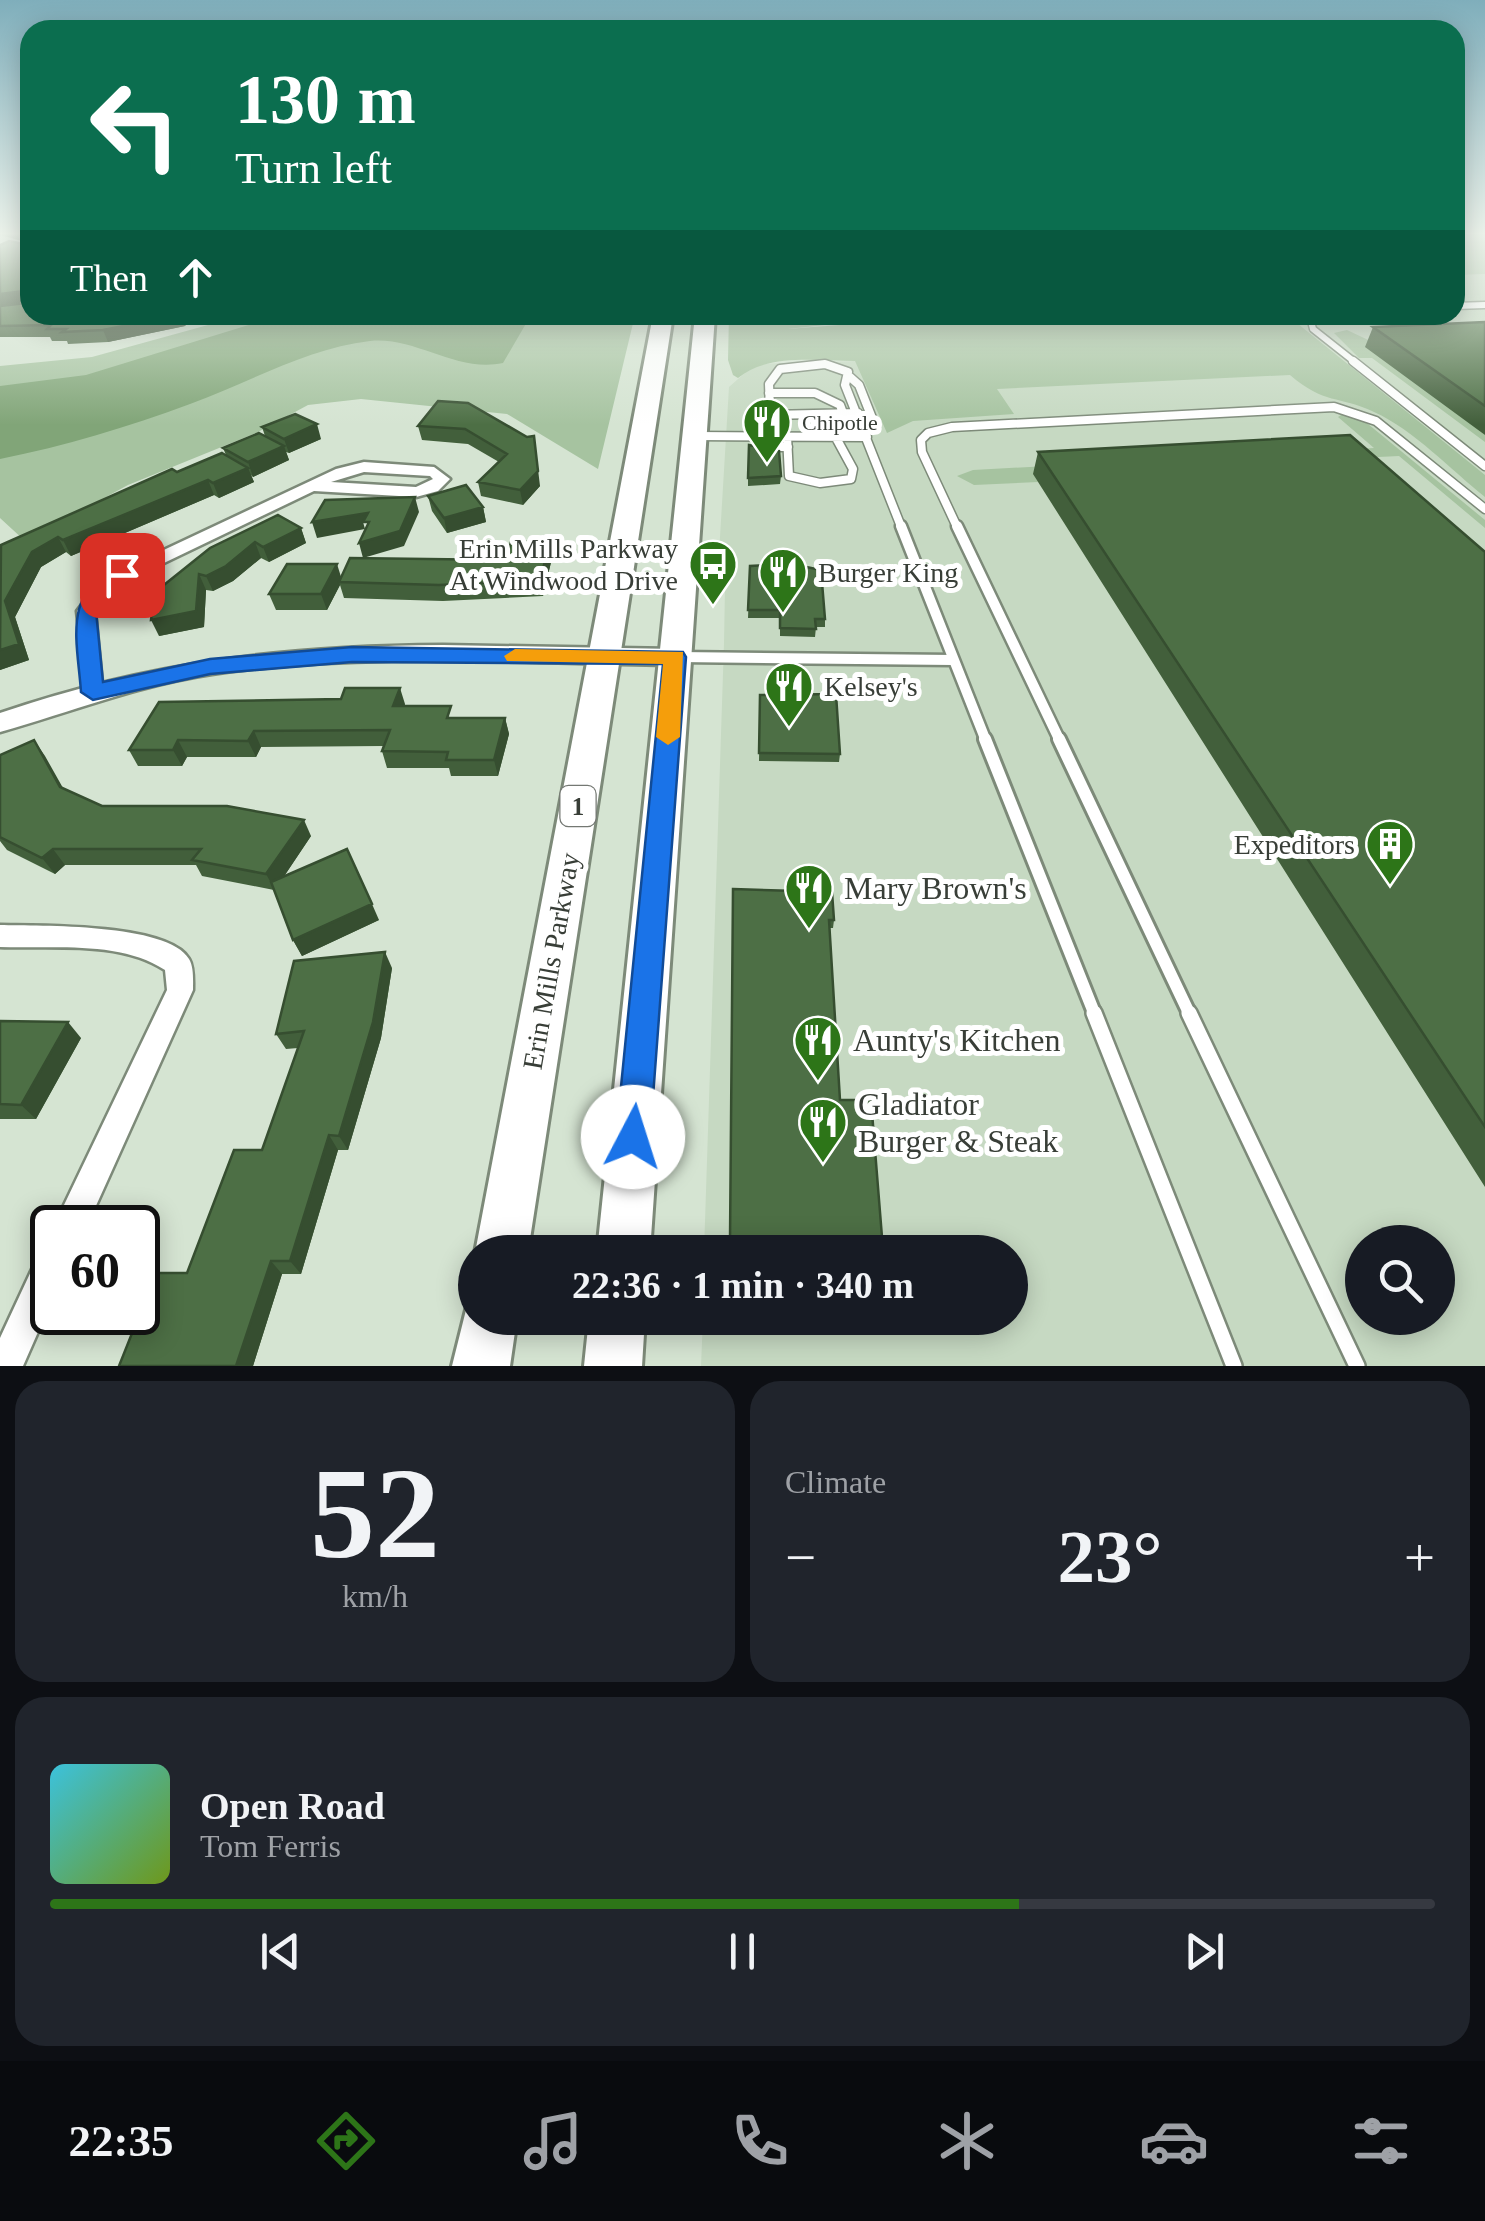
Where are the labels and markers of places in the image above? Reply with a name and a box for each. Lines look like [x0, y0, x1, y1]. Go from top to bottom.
restaurant icon: Chipotle [741, 396, 793, 464]
place label: Chipotle [802, 410, 878, 435]
pin [80, 533, 165, 618]
place label: Erin Mills Parkway At Windwood Drive [449, 533, 678, 596]
bus stop icon: Erin Mills Parkway At Windwood Drive [687, 538, 739, 606]
restaurant icon: Burger King [757, 546, 809, 614]
place label: Burger King [818, 557, 958, 588]
restaurant icon: Kelsey's [763, 660, 815, 728]
place label: Kelsey's [824, 671, 918, 702]
building icon: Expeditors [1364, 818, 1416, 886]
place label: Expeditors [1234, 829, 1355, 860]
restaurant icon: Mary Brown's [783, 862, 835, 930]
place label: Mary Brown's [844, 870, 1027, 906]
restaurant icon: Aunty's Kitchen [792, 1014, 844, 1082]
place label: Aunty's Kitchen [853, 1022, 1061, 1058]
place label: Gladiator Burger & Steak [858, 1086, 1058, 1159]
restaurant icon: Gladiator Burger & Steak [797, 1096, 849, 1164]

